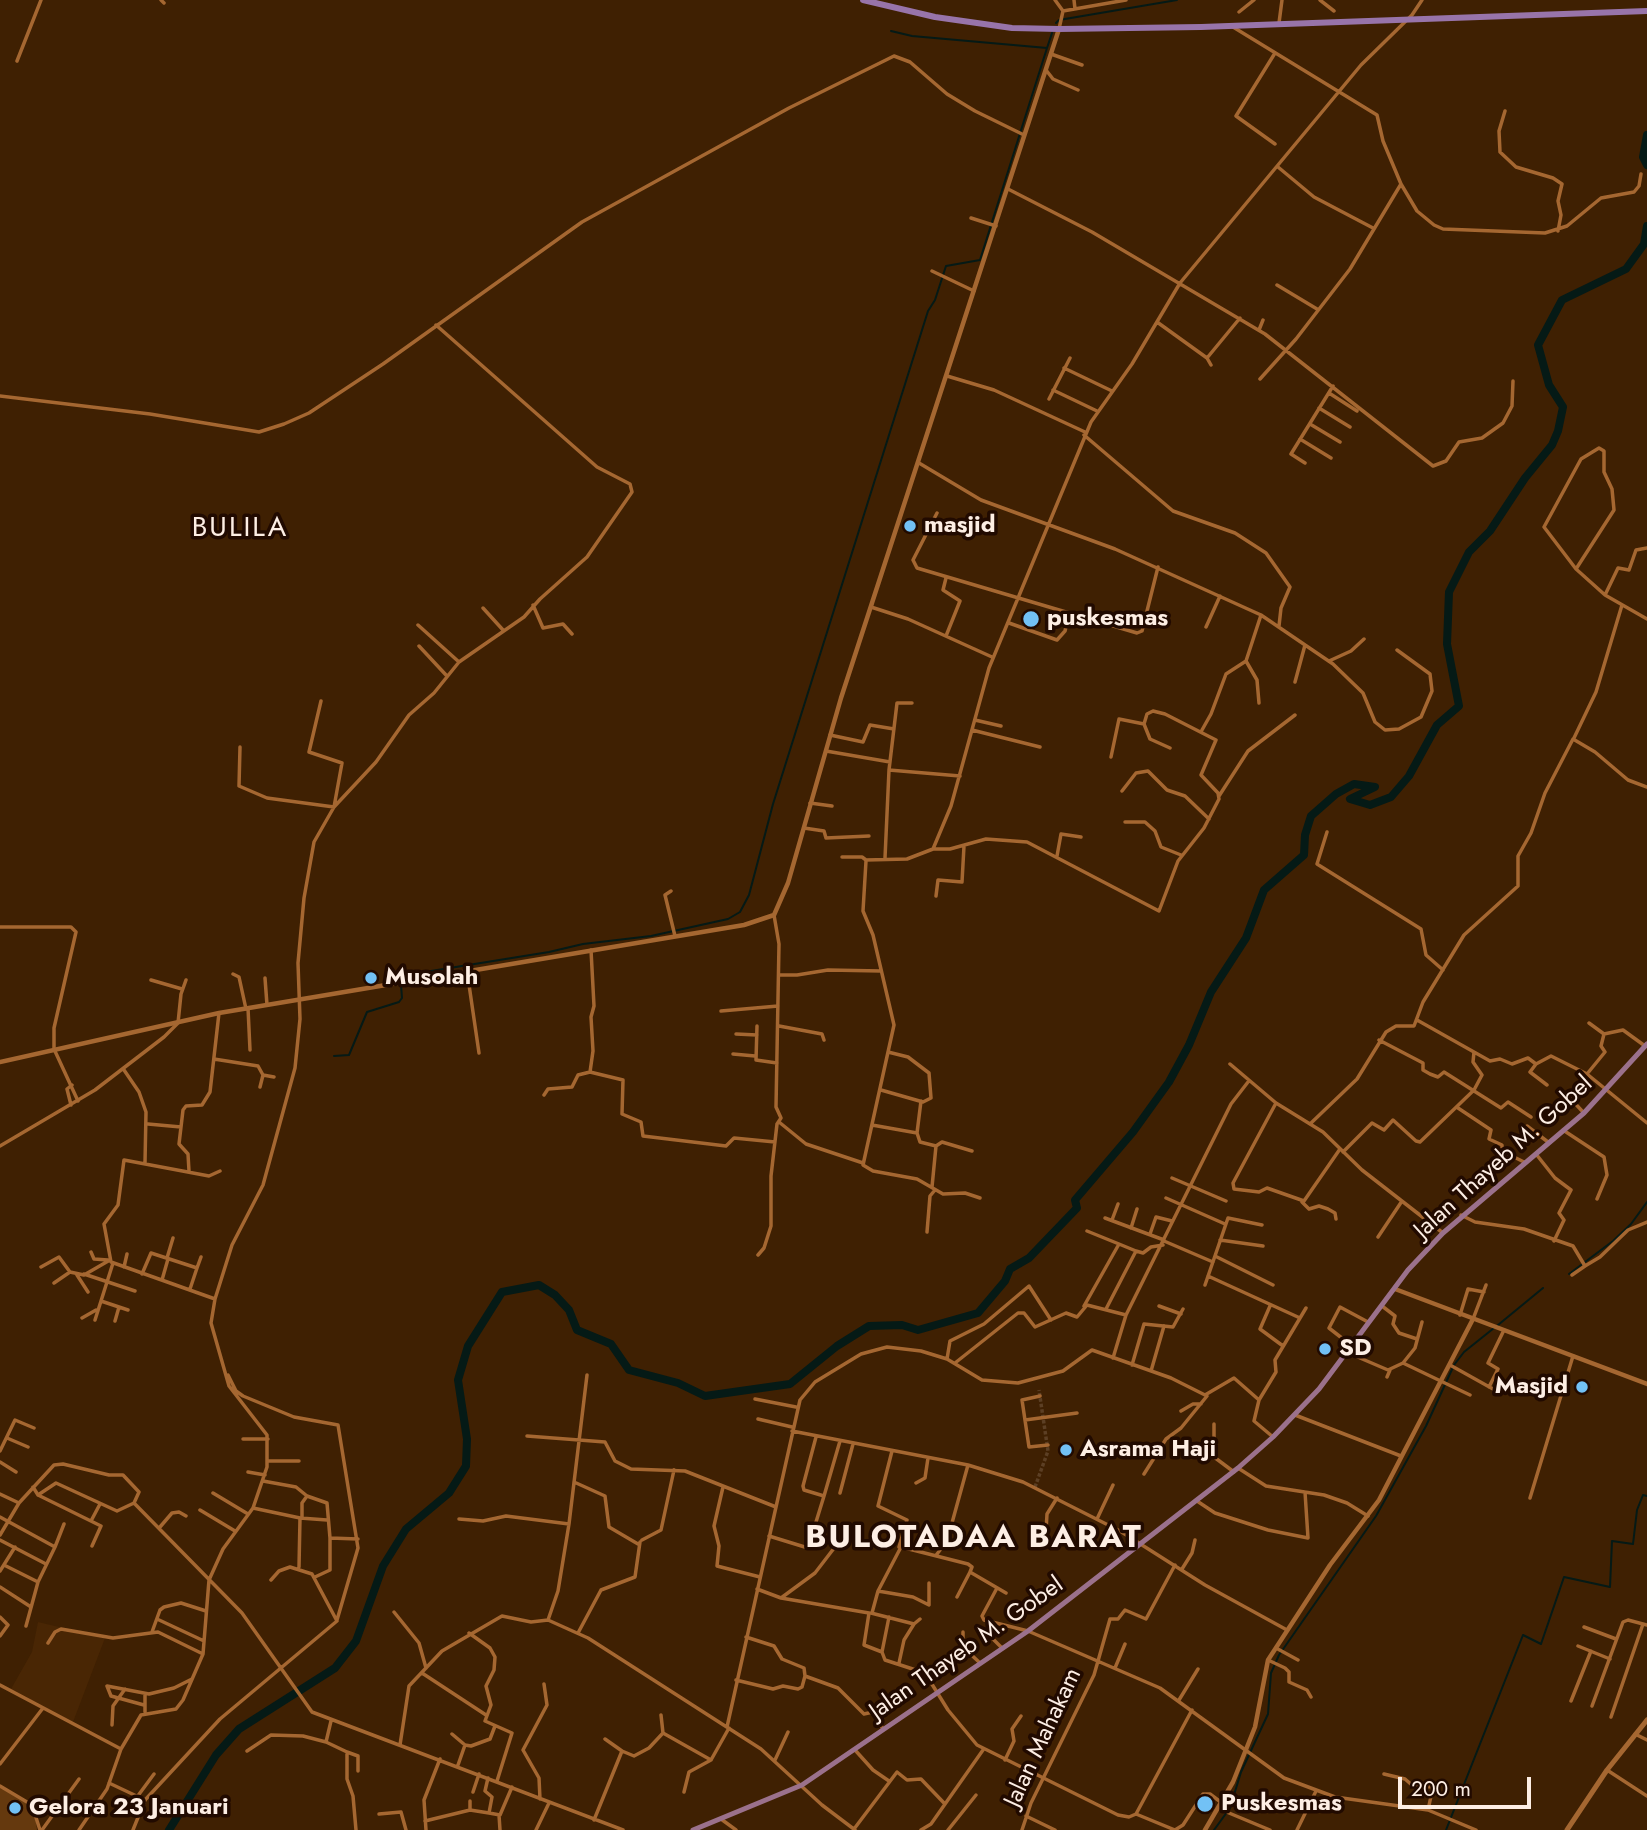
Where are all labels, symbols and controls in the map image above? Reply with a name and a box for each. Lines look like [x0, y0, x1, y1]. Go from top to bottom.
district label: BULILA [192, 512, 288, 546]
place label: masjid [924, 512, 996, 540]
marker: masjid [902, 518, 918, 534]
place label: puskesmas [1047, 605, 1168, 633]
marker: puskesmas [1021, 609, 1041, 629]
place label: Musolah [385, 964, 478, 992]
marker: Musolah [363, 970, 379, 986]
street label: Jalan Thayeb M. Gobel [1409, 1070, 1599, 1246]
place label: SD [1339, 1335, 1372, 1363]
marker: SD [1317, 1341, 1333, 1357]
place label: Masjid [1495, 1373, 1568, 1401]
marker: Masjid [1574, 1379, 1590, 1395]
place label: Asrama Haji [1080, 1436, 1216, 1464]
marker: Asrama Haji [1058, 1442, 1074, 1458]
district label: BULOTADAA BARAT [807, 1520, 1141, 1558]
street label: Jalan Thayeb M. Gobel [865, 1571, 1069, 1727]
street label: Jalan Mahakam [999, 1664, 1089, 1812]
scale bar [1402, 1764, 1535, 1808]
text: 200 m [1411, 1774, 1471, 1804]
place label: Puskesmas [1221, 1790, 1342, 1818]
place label: Gelora 23 Januari [29, 1794, 229, 1822]
marker: Puskesmas [1195, 1794, 1215, 1814]
marker: Gelora 23 Januari [7, 1800, 23, 1816]

